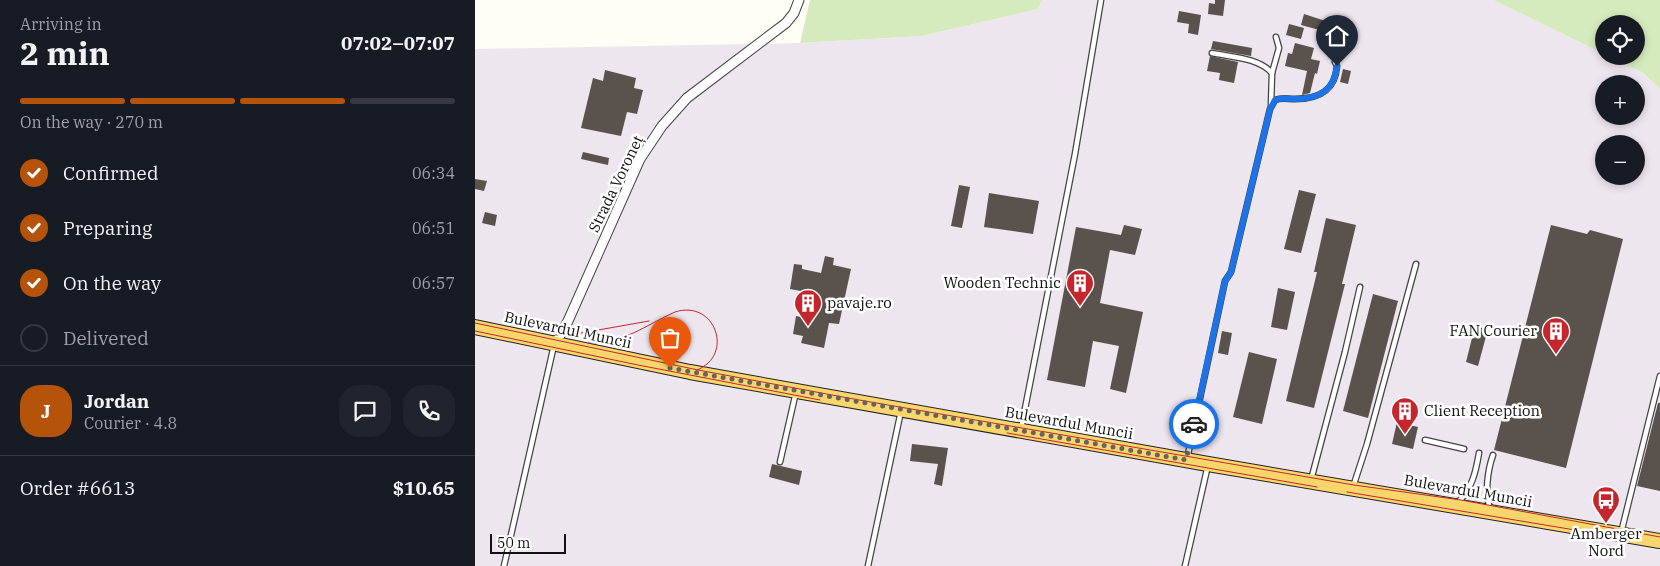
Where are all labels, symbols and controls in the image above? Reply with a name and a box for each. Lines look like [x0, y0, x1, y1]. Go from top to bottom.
text: Arriving in [20, 14, 102, 34]
pin [1316, 15, 1358, 66]
map controls [1595, 15, 1645, 185]
button: locate [1595, 15, 1645, 65]
icon: home [1323, 22, 1351, 50]
text: 07:02–07:07 [341, 31, 455, 55]
text: 2 min [20, 32, 110, 74]
button: + [1595, 75, 1645, 125]
text: On the way · 270 m [20, 112, 163, 132]
street label: Strada Voroneț [584, 132, 647, 235]
button: − [1595, 135, 1645, 185]
icon: check [20, 159, 48, 187]
text: Confirmed [63, 161, 158, 185]
text: 06:34 [412, 163, 455, 183]
icon: check [20, 214, 48, 242]
text: Preparing [63, 216, 152, 240]
text: 06:51 [412, 218, 455, 238]
building icon: Wooden Technic [1065, 268, 1095, 307]
icon: check [20, 269, 48, 297]
text: On the way [63, 271, 161, 295]
text: 06:57 [412, 273, 455, 293]
place label: Wooden Technic [943, 273, 1061, 292]
building icon: pavaje.ro [793, 288, 823, 327]
place label: pavaje.ro [827, 293, 892, 312]
street label: Bulevardul Muncii [503, 307, 634, 352]
building icon: FAN Courier [1541, 316, 1571, 355]
pin [649, 317, 691, 368]
place label: FAN Courier [1450, 321, 1537, 340]
icon: bag [656, 324, 684, 352]
text: Delivered [63, 326, 149, 350]
button: chat [339, 385, 391, 437]
button: phone [403, 385, 455, 437]
text: Jordan [84, 389, 149, 413]
building icon: Client Reception [1390, 396, 1420, 435]
text: J [41, 399, 51, 423]
courier [1169, 399, 1219, 449]
place label: Client Reception [1424, 401, 1541, 420]
street label: Bulevardul Muncii [1003, 402, 1135, 443]
icon: car [1180, 410, 1208, 438]
text: Courier · 4.8 [84, 413, 177, 433]
street label: Bulevardul Muncii [1402, 470, 1534, 511]
text: Order #6613 [20, 476, 135, 500]
text: $10.65 [393, 476, 455, 500]
bus stop icon: Amberger Nord [1591, 485, 1621, 524]
place label: Amberger Nord [1570, 524, 1642, 560]
scale bar [490, 531, 566, 554]
text: 50 m [497, 534, 530, 552]

